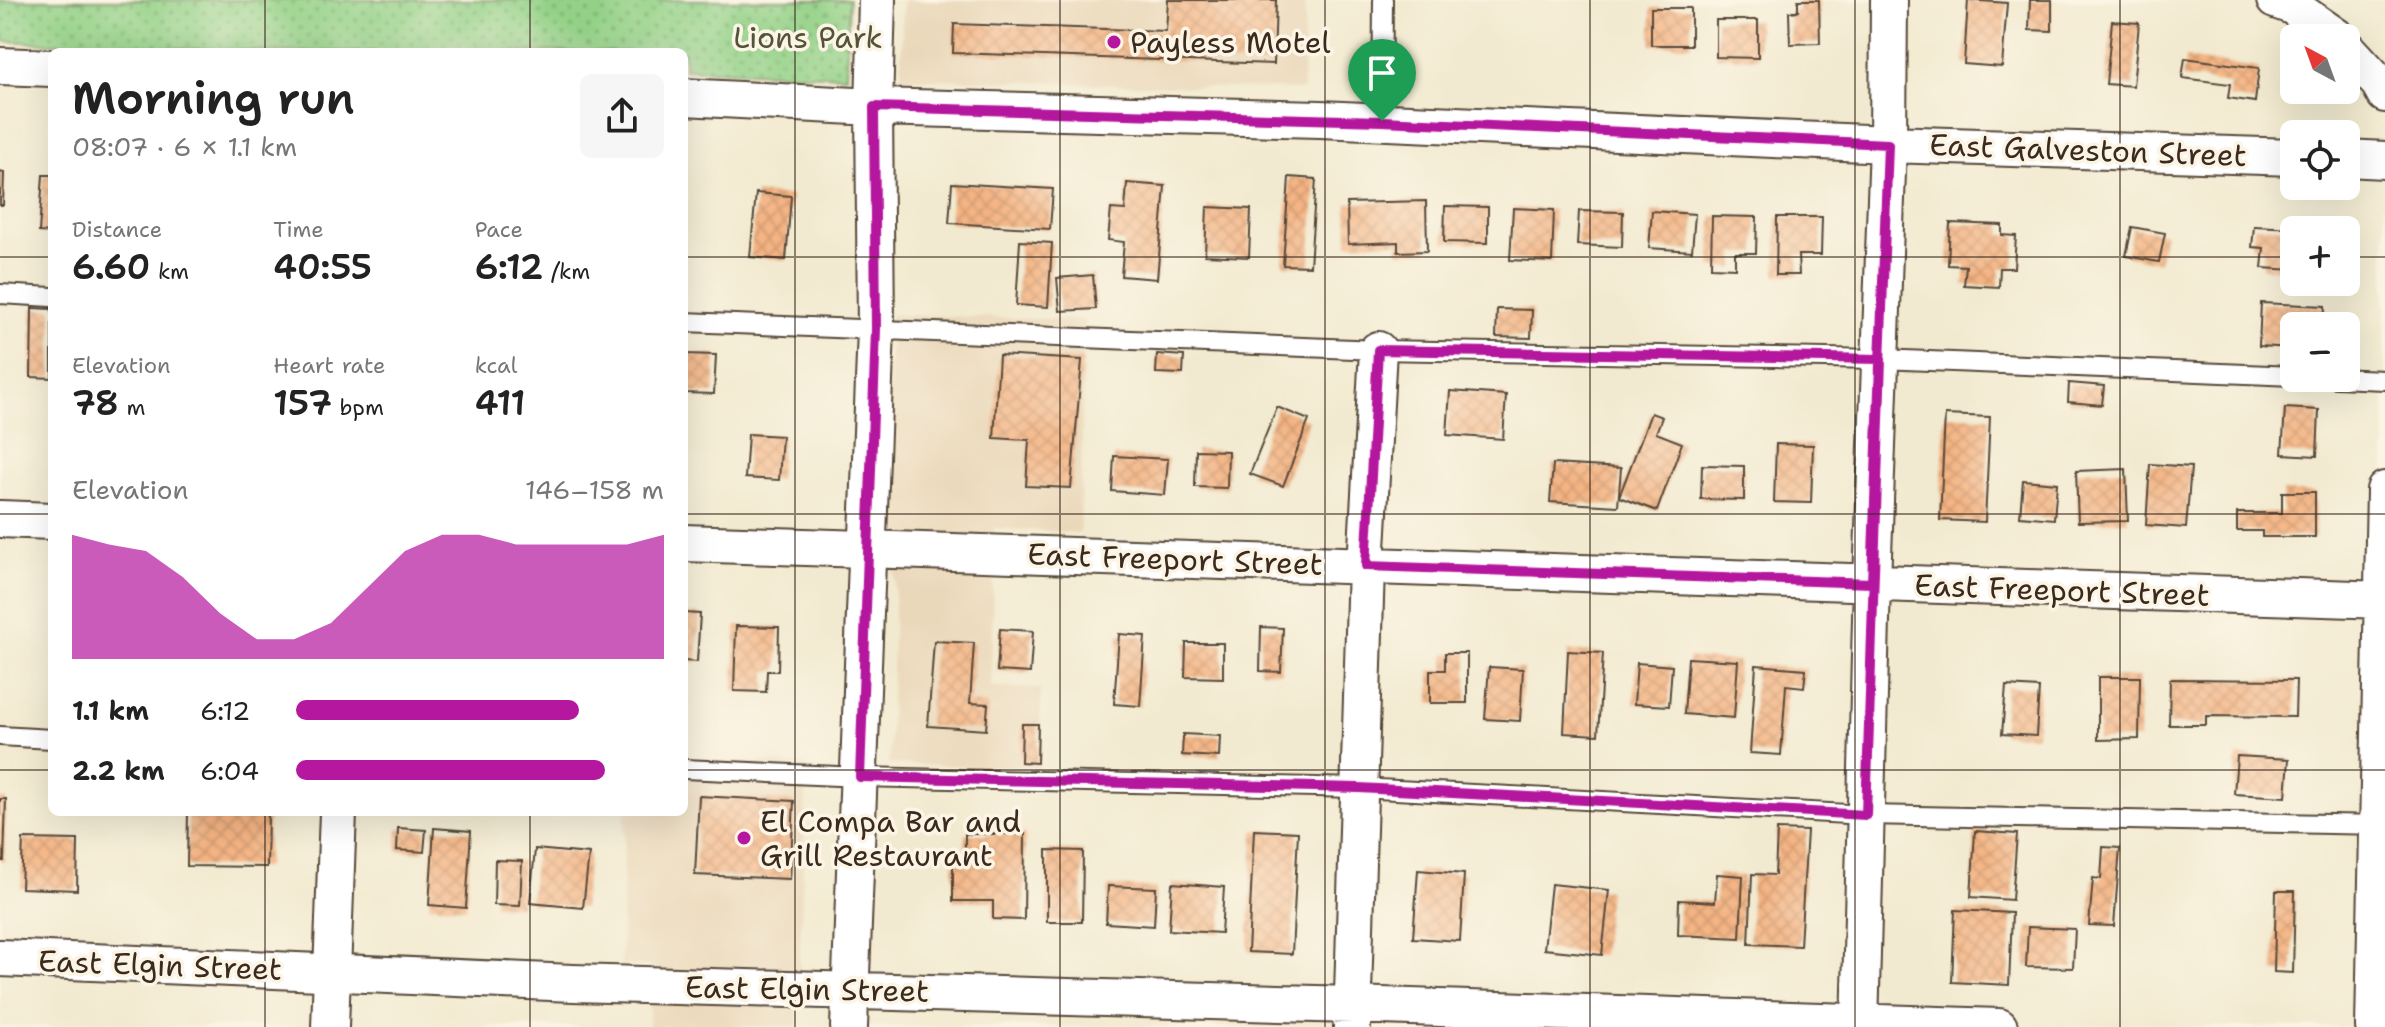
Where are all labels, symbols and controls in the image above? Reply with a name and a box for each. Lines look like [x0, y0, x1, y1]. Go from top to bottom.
park label: Lions Park [733, 17, 883, 58]
place label: Payless Motel [1130, 22, 1330, 63]
north arrow [2280, 24, 2360, 104]
map controls [2280, 24, 2360, 392]
marker: Payless Motel [1105, 33, 1123, 51]
pin [1348, 39, 1416, 121]
icon: arrive [1360, 51, 1404, 95]
text: Morning run [72, 69, 355, 128]
button: share [580, 74, 664, 158]
button: locate [2280, 120, 2360, 200]
street label: East Galveston Street [1929, 124, 2247, 176]
text: 08:07 · 6 × 1.1 km [72, 129, 297, 164]
text: Distance [72, 215, 162, 244]
text: Time [273, 215, 324, 244]
text: Pace [475, 215, 523, 244]
button: + [2280, 216, 2360, 296]
text: 6.60 [72, 244, 150, 290]
text: 40:55 [273, 244, 372, 290]
text: 6:12 [475, 244, 543, 290]
text: km [150, 257, 189, 286]
text: /km [543, 257, 590, 286]
button: − [2280, 312, 2360, 392]
text: Elevation [72, 351, 170, 380]
text: Heart rate [273, 351, 385, 380]
text: kcal [475, 351, 517, 380]
text: 78 [72, 380, 119, 426]
text: 157 [273, 380, 332, 426]
text: 411 [475, 380, 526, 426]
text: m [119, 393, 145, 422]
text: bpm [332, 393, 384, 422]
text: Elevation [72, 472, 188, 507]
text: 146–158 m [525, 472, 664, 507]
street label: East Freeport Street [1027, 533, 1323, 585]
street label: East Freeport Street [1914, 564, 2210, 616]
text: 1.1 km [72, 693, 149, 728]
text: 6:12 [200, 693, 250, 728]
text: 2.2 km [72, 753, 165, 788]
text: 6:04 [200, 753, 259, 788]
place label: El Compa Bar and Grill Restaurant [760, 801, 1021, 876]
marker: El Compa Bar and Grill Restaurant [735, 829, 753, 847]
street label: East Elgin Street [37, 940, 283, 990]
street label: East Elgin Street [685, 966, 929, 1012]

